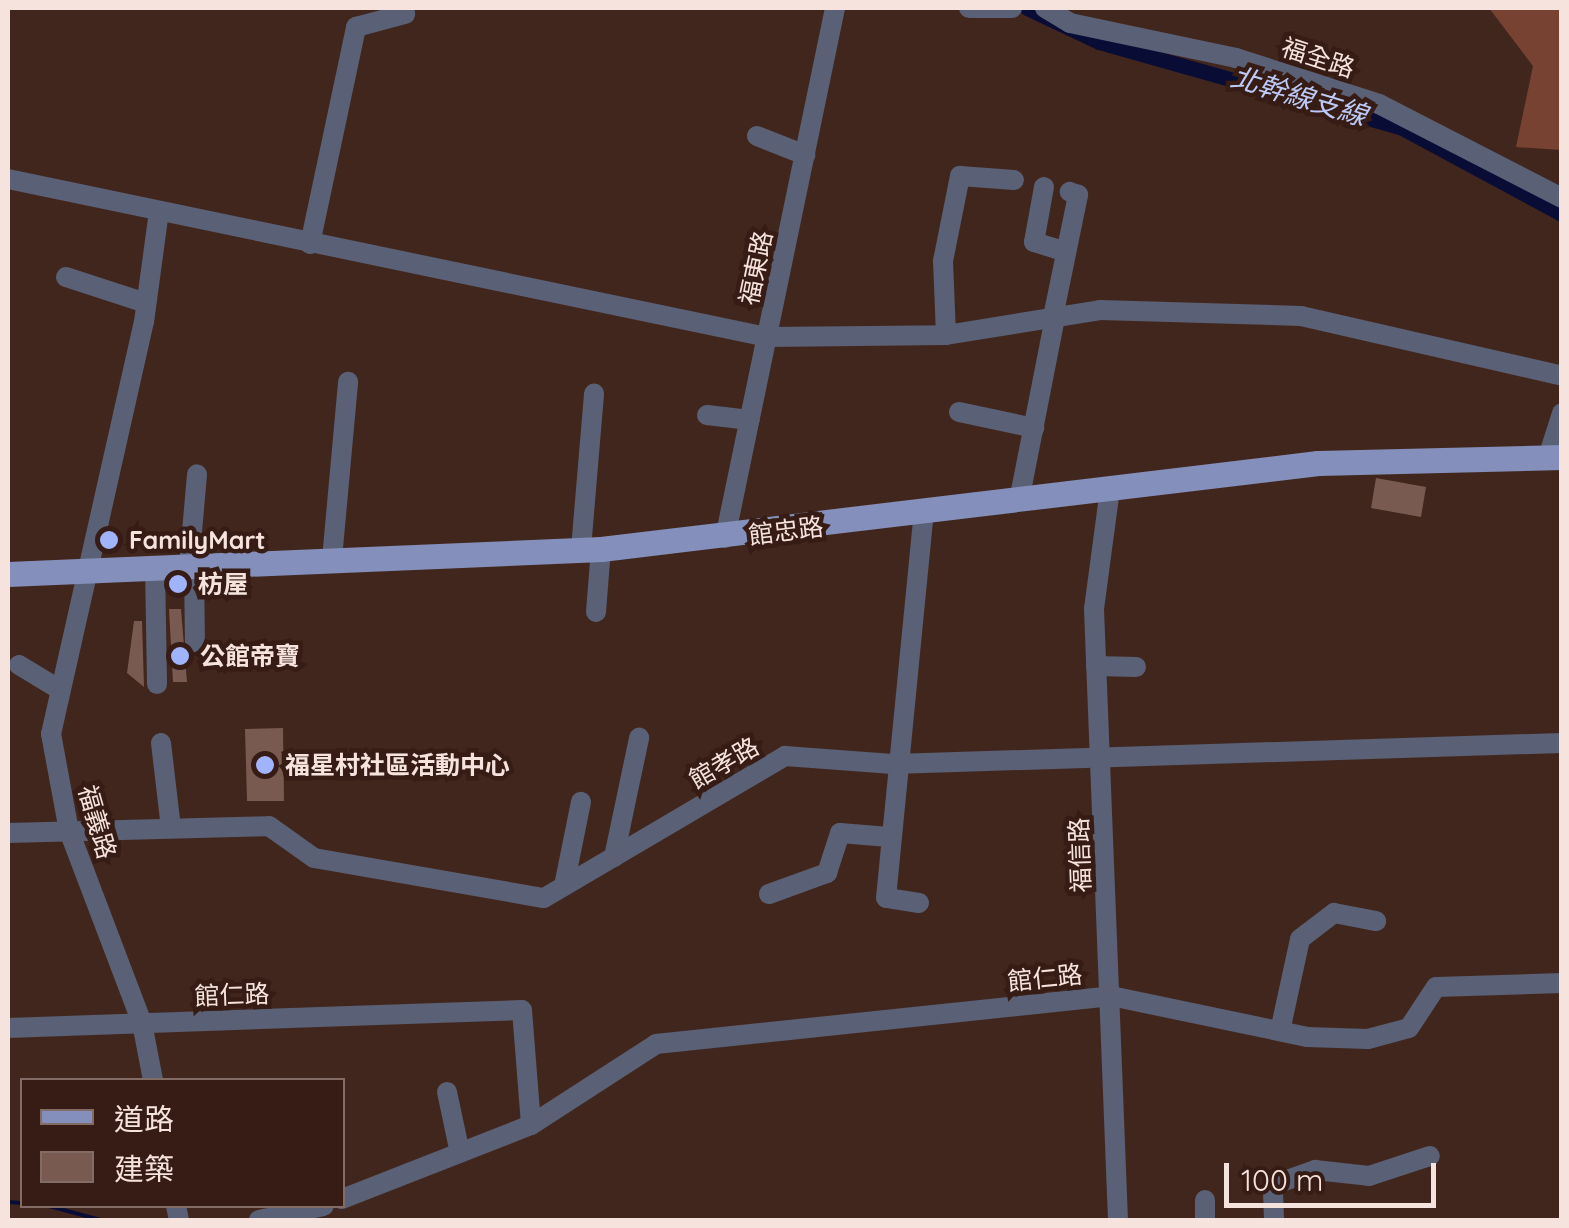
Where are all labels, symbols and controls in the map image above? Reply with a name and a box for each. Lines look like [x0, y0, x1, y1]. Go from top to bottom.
street label: 福全路 [1278, 32, 1358, 84]
water label: 北幹線支線 [1227, 59, 1371, 133]
street label: 福東路 [734, 228, 778, 308]
street label: 館忠路 [747, 512, 825, 550]
place label: FamilyMart [129, 525, 265, 555]
marker: FamilyMart [98, 529, 120, 551]
place label: 枋屋 [198, 569, 248, 599]
marker: 枋屋 [167, 573, 189, 595]
place label: 公館帝寶 [200, 641, 300, 671]
marker: 公館帝寶 [169, 645, 191, 667]
street label: 館孝路 [684, 731, 764, 795]
place label: 福星村社區活動中心 [285, 750, 510, 780]
marker: 福星村社區活動中心 [254, 754, 276, 776]
street label: 福義路 [72, 782, 122, 862]
street label: 福信路 [1064, 817, 1096, 893]
street label: 館仁路 [1006, 959, 1084, 997]
street label: 館仁路 [194, 979, 270, 1011]
legend [20, 1078, 345, 1208]
text: 道路 [114, 1100, 174, 1138]
scale bar [1229, 1143, 1442, 1205]
text: 建築 [114, 1150, 174, 1188]
text: 100 m [1241, 1161, 1323, 1199]

